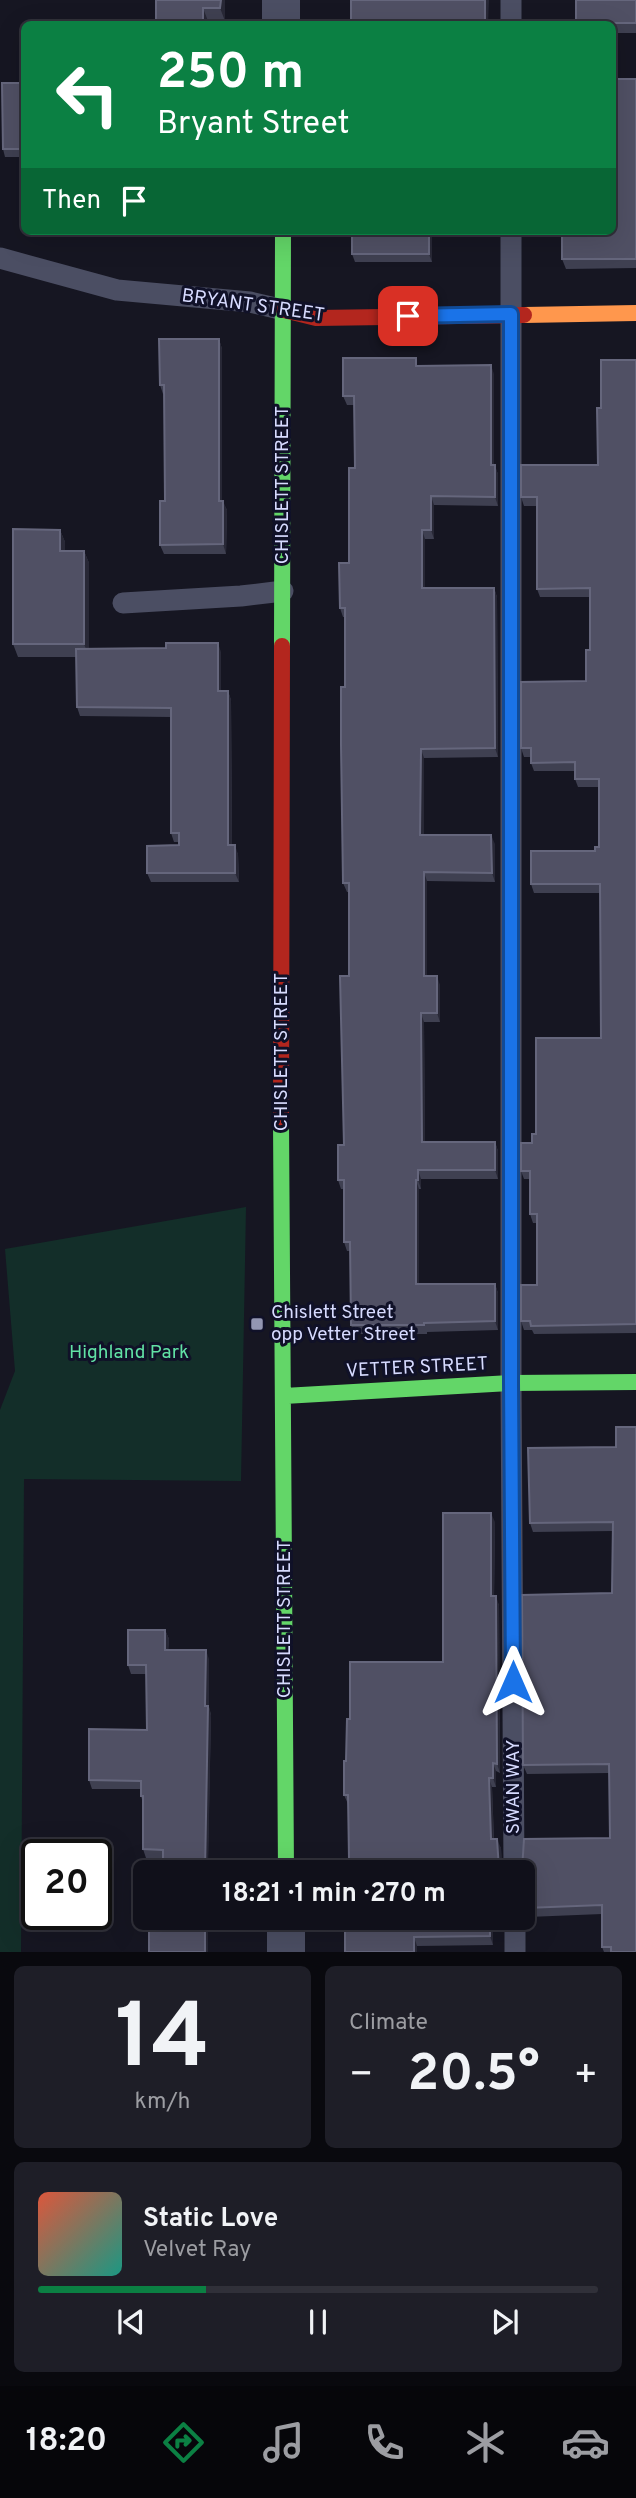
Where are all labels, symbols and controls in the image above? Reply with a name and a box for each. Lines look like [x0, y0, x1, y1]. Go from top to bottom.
text: 250 m [157, 44, 304, 106]
icon: left [42, 49, 133, 140]
text: Bryant Street [157, 105, 350, 145]
icon: arrive [115, 182, 153, 220]
text: Then [42, 185, 101, 218]
street label: BRYANT STREET [180, 284, 326, 328]
pin [378, 286, 438, 346]
icon: arrive [389, 297, 427, 335]
street label: CHISLETT STREET [271, 406, 295, 564]
street label: CHISLETT STREET [270, 973, 294, 1131]
place label: Chislett Street opp Vetter Street [271, 1301, 416, 1347]
marker: Chislett Street opp Vetter Street [249, 1316, 265, 1332]
park label: Highland Park [69, 1341, 189, 1365]
street label: VETTER STREET [345, 1352, 489, 1384]
street label: CHISLETT STREET [273, 1540, 297, 1698]
position arrow [476, 1645, 550, 1719]
street label: SWAN WAY [502, 1740, 526, 1834]
speed limit sign: 20 [21, 1839, 112, 1930]
text: 18:21 · 1 min · 270 m [222, 1878, 446, 1911]
text: 14 [115, 1985, 210, 2100]
text: Climate [349, 2009, 428, 2038]
text: 20.5° [407, 2043, 540, 2109]
text: − [349, 2052, 374, 2101]
text: + [573, 2052, 598, 2101]
text: km/h [135, 2088, 190, 2117]
text: Static Love [143, 2203, 278, 2236]
text: Velvet Ray [143, 2236, 251, 2265]
icon: previous [112, 2303, 150, 2341]
icon: pause [299, 2303, 337, 2341]
icon: next [486, 2303, 524, 2341]
icon: directions [159, 2418, 208, 2467]
icon: music [259, 2418, 308, 2467]
icon: phone [360, 2418, 409, 2467]
icon: climate [461, 2418, 510, 2467]
icon: car [561, 2418, 610, 2467]
text: 18:20 [26, 2422, 107, 2462]

